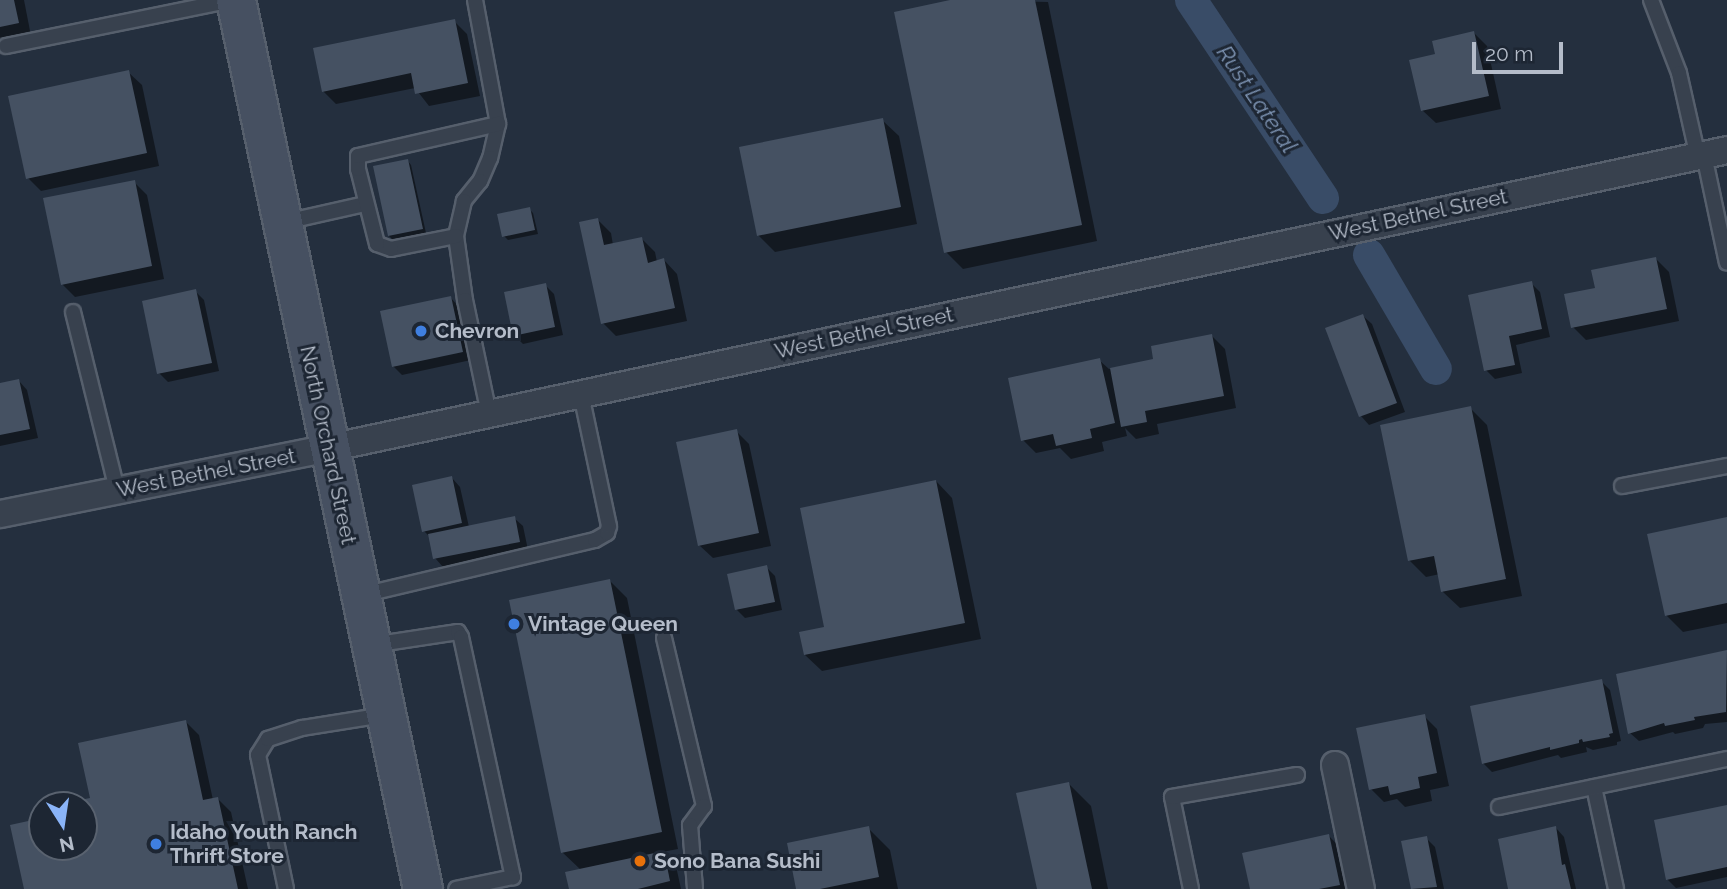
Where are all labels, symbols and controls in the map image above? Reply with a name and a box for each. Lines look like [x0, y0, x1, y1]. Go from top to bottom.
scale bar [1475, 28, 1566, 72]
water label: Rust Lateral [1211, 40, 1303, 158]
text: 20 m [1485, 41, 1533, 66]
street label: West Bethel Street [1326, 184, 1510, 246]
street label: West Bethel Street [772, 302, 956, 364]
place label: Chevron [435, 318, 519, 344]
marker: Chevron [413, 323, 429, 339]
street label: North Orchard Street [295, 343, 361, 547]
street label: West Bethel Street [114, 443, 298, 503]
place label: Vintage Queen [528, 611, 678, 637]
marker: Vintage Queen [506, 616, 522, 632]
north arrow [28, 791, 98, 861]
place label: Idaho Youth Ranch Thrift Store [170, 819, 358, 869]
text: N [58, 832, 76, 857]
marker: Idaho Youth Ranch Thrift Store [148, 836, 164, 852]
place label: Sono Bana Sushi [654, 848, 820, 874]
marker: Sono Bana Sushi [632, 853, 648, 869]

